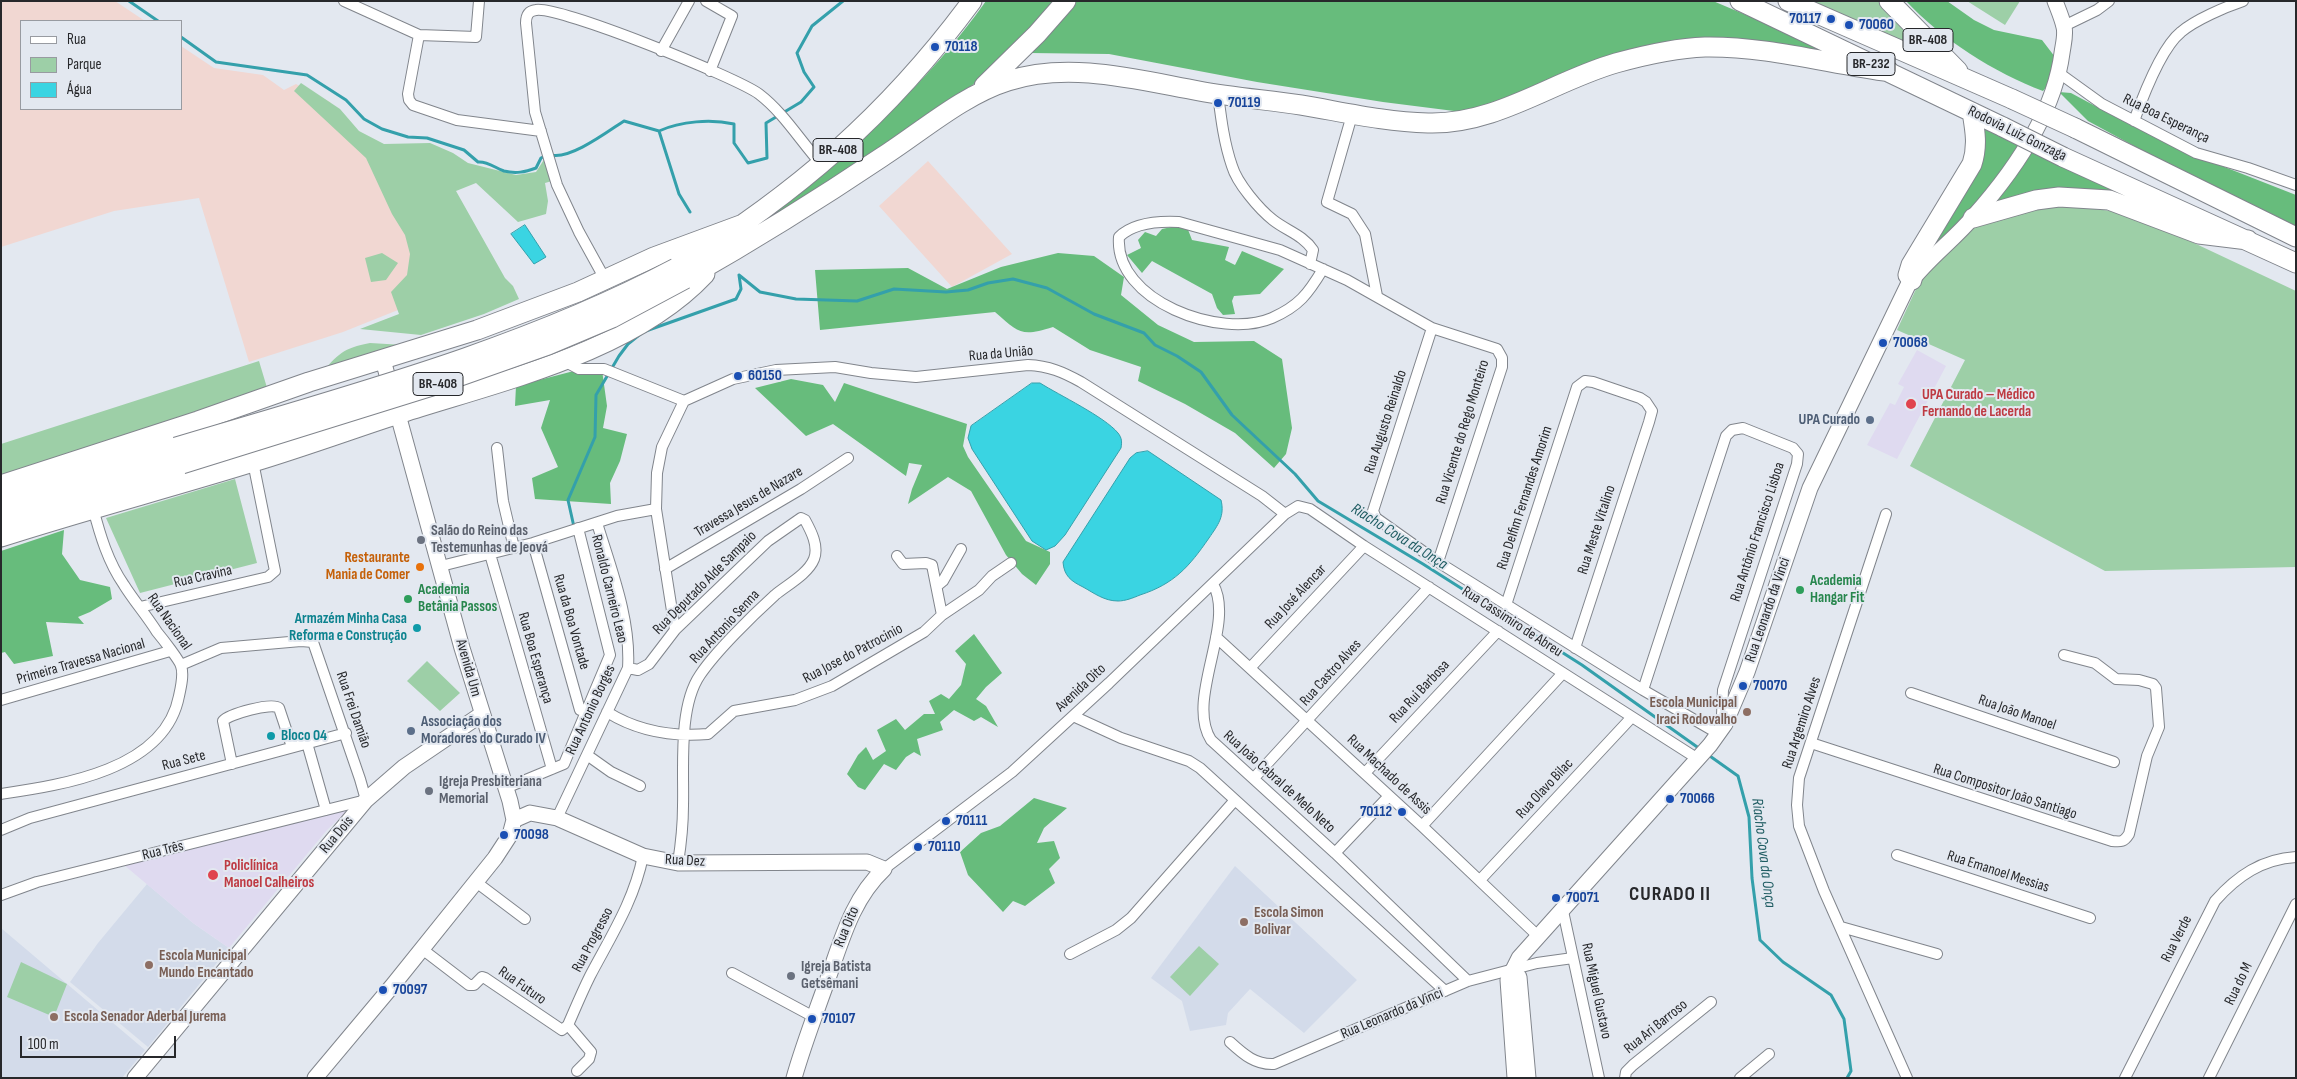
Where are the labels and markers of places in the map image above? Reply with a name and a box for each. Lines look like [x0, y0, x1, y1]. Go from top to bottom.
place label: 70117 [1789, 10, 1821, 28]
marker: 70117 [1825, 13, 1837, 25]
place label: 70060 [1859, 16, 1894, 34]
marker: 70060 [1843, 19, 1855, 31]
place label: 70118 [945, 38, 977, 56]
marker: 70118 [929, 41, 941, 53]
place label: 70119 [1228, 94, 1260, 112]
marker: 70119 [1212, 97, 1224, 109]
place label: 70068 [1893, 334, 1928, 352]
marker: 70068 [1877, 337, 1889, 349]
place label: 60150 [748, 367, 782, 385]
marker: 60150 [732, 370, 744, 382]
place label: UPA Curado – Médico Fernando de Lacerda [1922, 386, 2035, 421]
marker: UPA Curado – Médico Fernando de Lacerda [1904, 397, 1918, 411]
place label: UPA Curado [1799, 411, 1860, 429]
marker: UPA Curado [1864, 414, 1876, 426]
place label: Salão do Reino das Testemunhas de Jeová [431, 522, 548, 557]
marker: Salão do Reino das Testemunhas de Jeová [415, 534, 427, 546]
place label: Restaurante Mania de Comer [326, 549, 410, 584]
marker: Restaurante Mania de Comer [414, 561, 426, 573]
place label: Academia Hangar Fit [1810, 572, 1864, 607]
place label: Academia Betânia Passos [418, 581, 497, 616]
marker: Academia Hangar Fit [1794, 584, 1806, 596]
marker: Academia Betânia Passos [402, 593, 414, 605]
place label: Armazém Minha Casa Reforma e Construção [289, 610, 407, 645]
marker: Armazém Minha Casa Reforma e Construção [411, 622, 423, 634]
place label: 70070 [1753, 677, 1787, 695]
marker: 70070 [1737, 680, 1749, 692]
place label: Escola Municipal Iraci Rodovalho [1650, 694, 1737, 729]
marker: Escola Municipal Iraci Rodovalho [1741, 706, 1753, 718]
place label: Associação dos Moradores do Curado IV [421, 713, 546, 748]
marker: Associação dos Moradores do Curado IV [405, 725, 417, 737]
place label: Bloco 04 [281, 727, 327, 745]
marker: Bloco 04 [265, 730, 277, 742]
place label: Igreja Presbiteriana Memorial [439, 773, 542, 808]
marker: Igreja Presbiteriana Memorial [423, 785, 435, 797]
place label: 70066 [1680, 790, 1715, 808]
marker: 70066 [1664, 793, 1676, 805]
place label: 70112 [1360, 803, 1392, 821]
marker: 70112 [1396, 806, 1408, 818]
place label: 70111 [956, 812, 987, 830]
marker: 70111 [940, 815, 952, 827]
place label: 70098 [514, 826, 549, 844]
marker: 70098 [498, 829, 510, 841]
place label: 70110 [928, 838, 961, 856]
marker: 70110 [912, 841, 924, 853]
place label: Policlínica Manoel Calheiros [224, 857, 314, 892]
marker: Policlínica Manoel Calheiros [206, 868, 220, 882]
place label: 70071 [1566, 889, 1599, 907]
marker: 70071 [1550, 892, 1562, 904]
place label: Escola Simon Bolivar [1254, 904, 1324, 939]
marker: Escola Simon Bolivar [1238, 916, 1250, 928]
place label: Escola Municipal Mundo Encantado [159, 947, 254, 982]
place label: Igreja Batista Getsêmani [801, 958, 871, 993]
marker: Escola Municipal Mundo Encantado [143, 959, 155, 971]
marker: Igreja Batista Getsêmani [785, 970, 797, 982]
place label: 70097 [393, 981, 427, 999]
marker: 70097 [377, 984, 389, 996]
place label: Escola Senador Aderbal Jurema [64, 1008, 226, 1026]
place label: 70107 [822, 1010, 855, 1028]
marker: Escola Senador Aderbal Jurema [48, 1011, 60, 1023]
marker: 70107 [806, 1013, 818, 1025]

